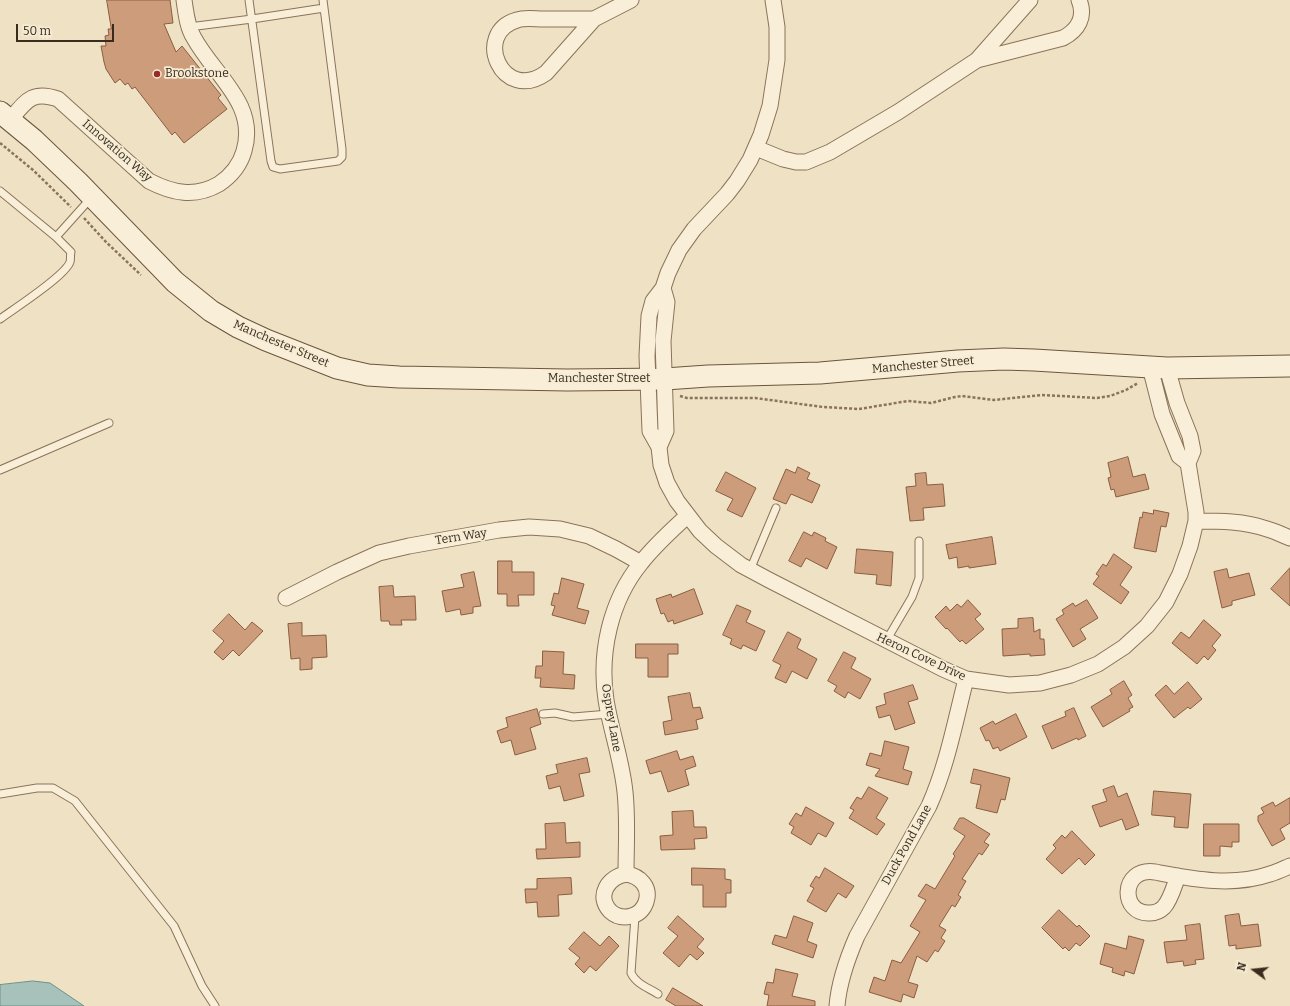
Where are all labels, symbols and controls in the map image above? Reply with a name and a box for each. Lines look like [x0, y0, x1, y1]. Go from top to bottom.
scale bar [18, 16, 116, 42]
text: 50 m [23, 24, 51, 38]
place label: Brookstone [165, 67, 229, 81]
marker: Brookstone [152, 69, 162, 79]
street label: Innovation Way [79, 117, 155, 185]
street label: Manchester Street [231, 317, 331, 371]
street label: Manchester Street [871, 353, 975, 377]
street label: Manchester Street [548, 372, 650, 386]
street label: Tern Way [434, 526, 488, 548]
street label: Heron Cove Drive [874, 630, 968, 684]
street label: Osprey Lane [598, 683, 624, 753]
street label: Duck Pond Lane [879, 802, 935, 888]
north arrow [1234, 950, 1274, 990]
text: N [1235, 961, 1249, 973]

